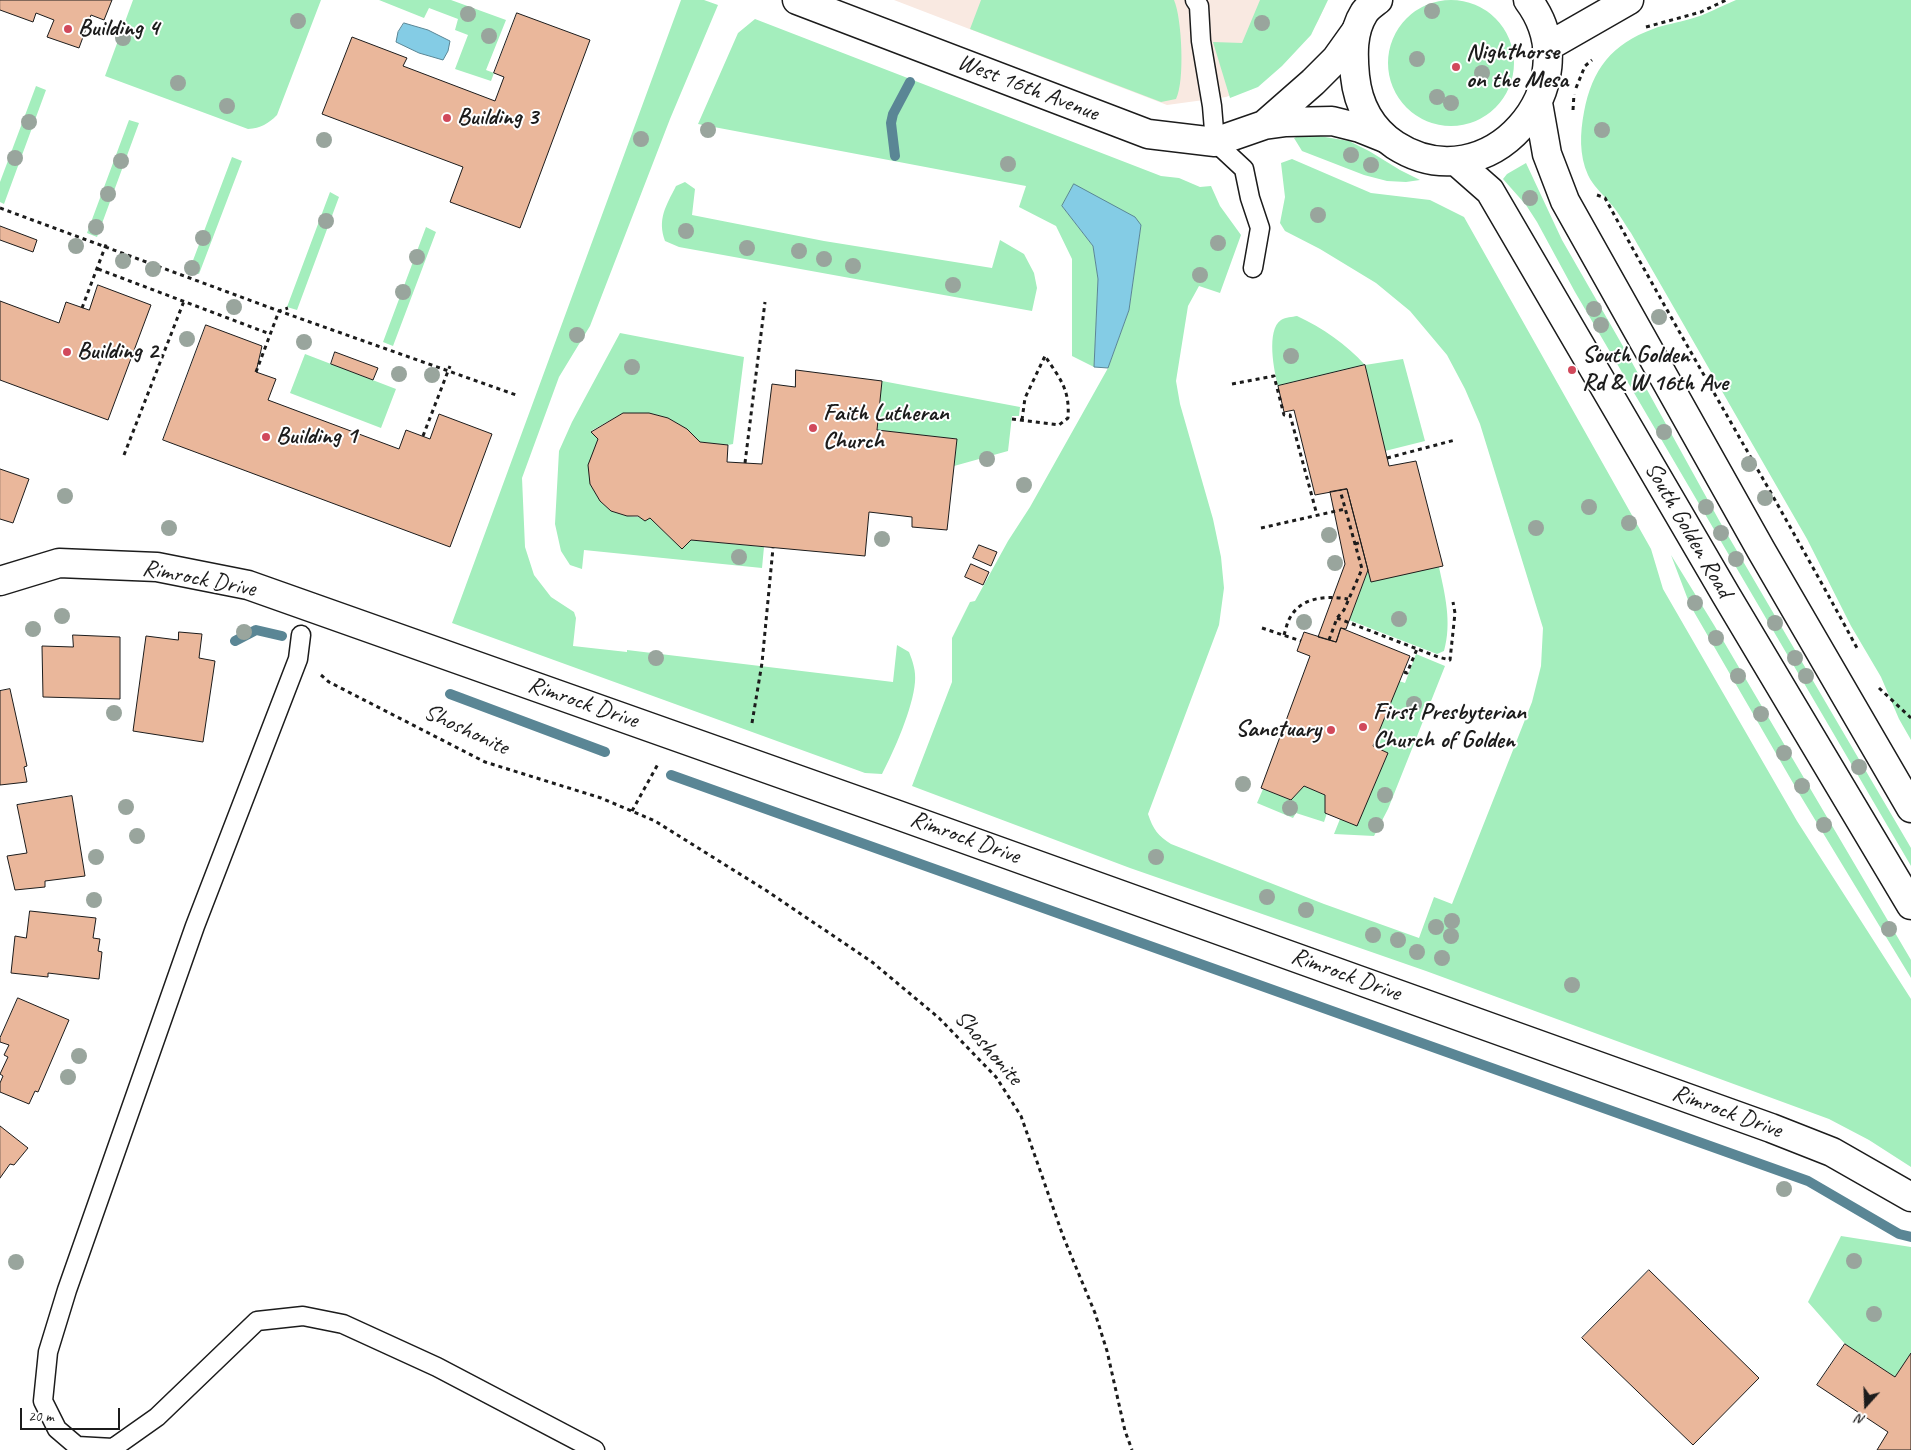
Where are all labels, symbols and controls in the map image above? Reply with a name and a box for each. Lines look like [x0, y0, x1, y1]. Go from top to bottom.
place label: Building 4 [78, 15, 159, 43]
marker: Building 4 [62, 23, 74, 35]
place label: Nighthorse on the Mesa [1466, 39, 1568, 95]
street label: West 16th Avenue [953, 48, 1103, 128]
marker: Nighthorse on the Mesa [1450, 61, 1462, 73]
place label: Building 3 [457, 104, 538, 132]
marker: Building 3 [441, 112, 453, 124]
place label: Building 2 [77, 338, 158, 366]
place label: South Golden Rd & W 16th Ave [1582, 342, 1728, 398]
marker: Building 2 [61, 346, 73, 358]
marker: South Golden Rd & W 16th Ave [1566, 364, 1578, 376]
place label: Faith Lutheran Church [823, 400, 949, 456]
marker: Faith Lutheran Church [807, 422, 819, 434]
place label: Building 1 [276, 423, 357, 451]
marker: Building 1 [260, 431, 272, 443]
street label: South Golden Road [1638, 457, 1738, 603]
street label: Rimrock Drive [140, 554, 258, 604]
street label: Rimrock Drive [524, 671, 642, 735]
street label: Shoshonite [419, 698, 513, 762]
place label: First Presbyterian Church of Golden [1373, 699, 1526, 755]
place label: Sanctuary [1235, 716, 1321, 744]
marker: First Presbyterian Church of Golden [1357, 721, 1369, 733]
marker: Sanctuary [1325, 724, 1337, 736]
street label: Rimrock Drive [906, 805, 1024, 871]
street label: Rimrock Drive [1287, 942, 1405, 1008]
street label: Shoshonite [947, 1004, 1029, 1092]
street label: Rimrock Drive [1668, 1079, 1786, 1145]
north arrow [1841, 1380, 1891, 1430]
scale bar [22, 1398, 122, 1430]
text: 20 m [28, 1407, 54, 1426]
text: N [1854, 1410, 1868, 1429]

